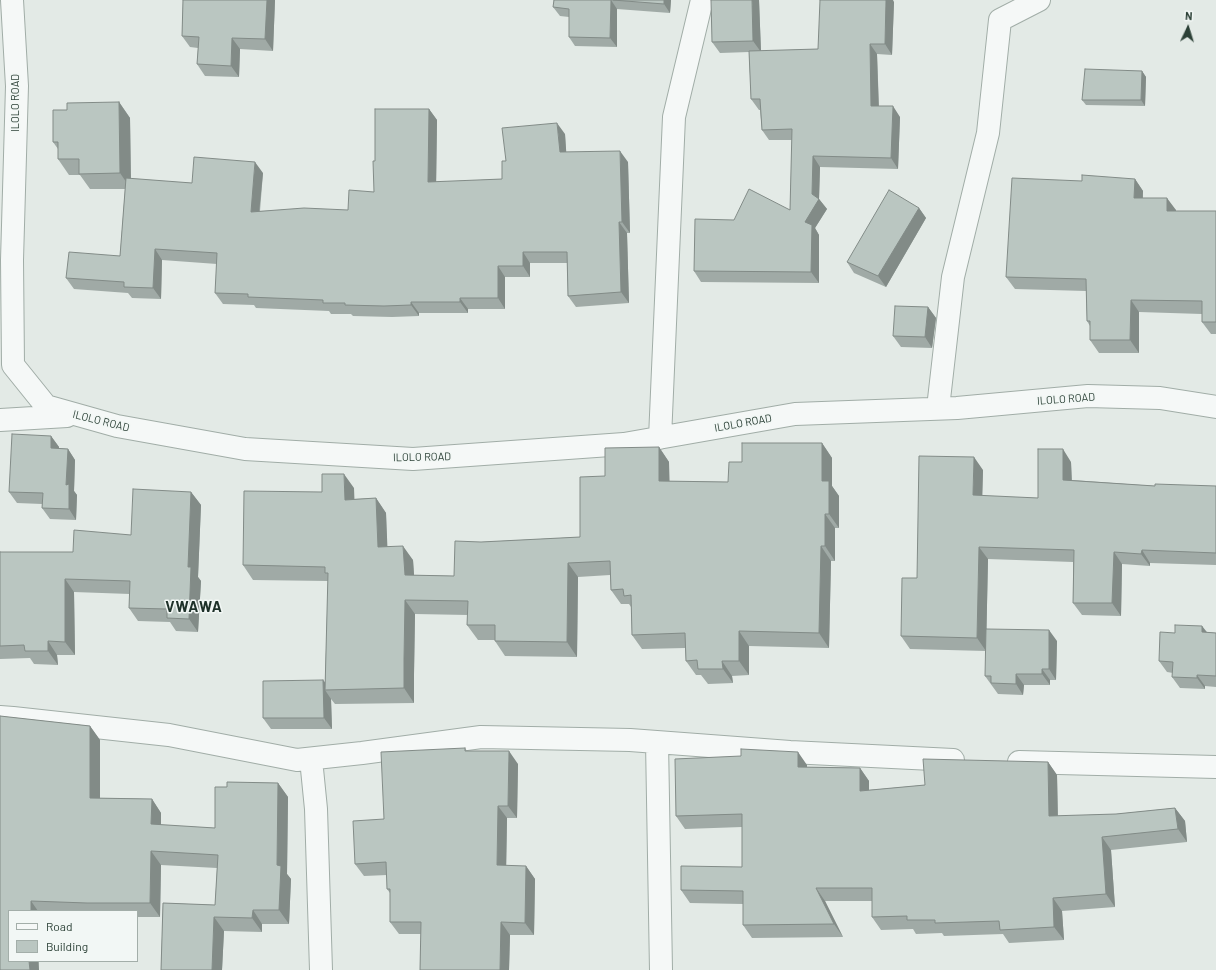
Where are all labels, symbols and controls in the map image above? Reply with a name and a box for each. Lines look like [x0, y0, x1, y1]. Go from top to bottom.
north arrow [1168, 8, 1208, 48]
text: N [1185, 9, 1193, 22]
street label: ILOLO ROAD [8, 74, 22, 132]
street label: ILOLO ROAD [1037, 390, 1095, 408]
street label: ILOLO ROAD [71, 408, 131, 434]
street label: ILOLO ROAD [713, 411, 773, 435]
street label: ILOLO ROAD [393, 450, 451, 464]
district label: VWAWA [165, 598, 223, 616]
legend [8, 910, 138, 962]
text: Road [46, 919, 73, 933]
text: Building [46, 939, 88, 953]

